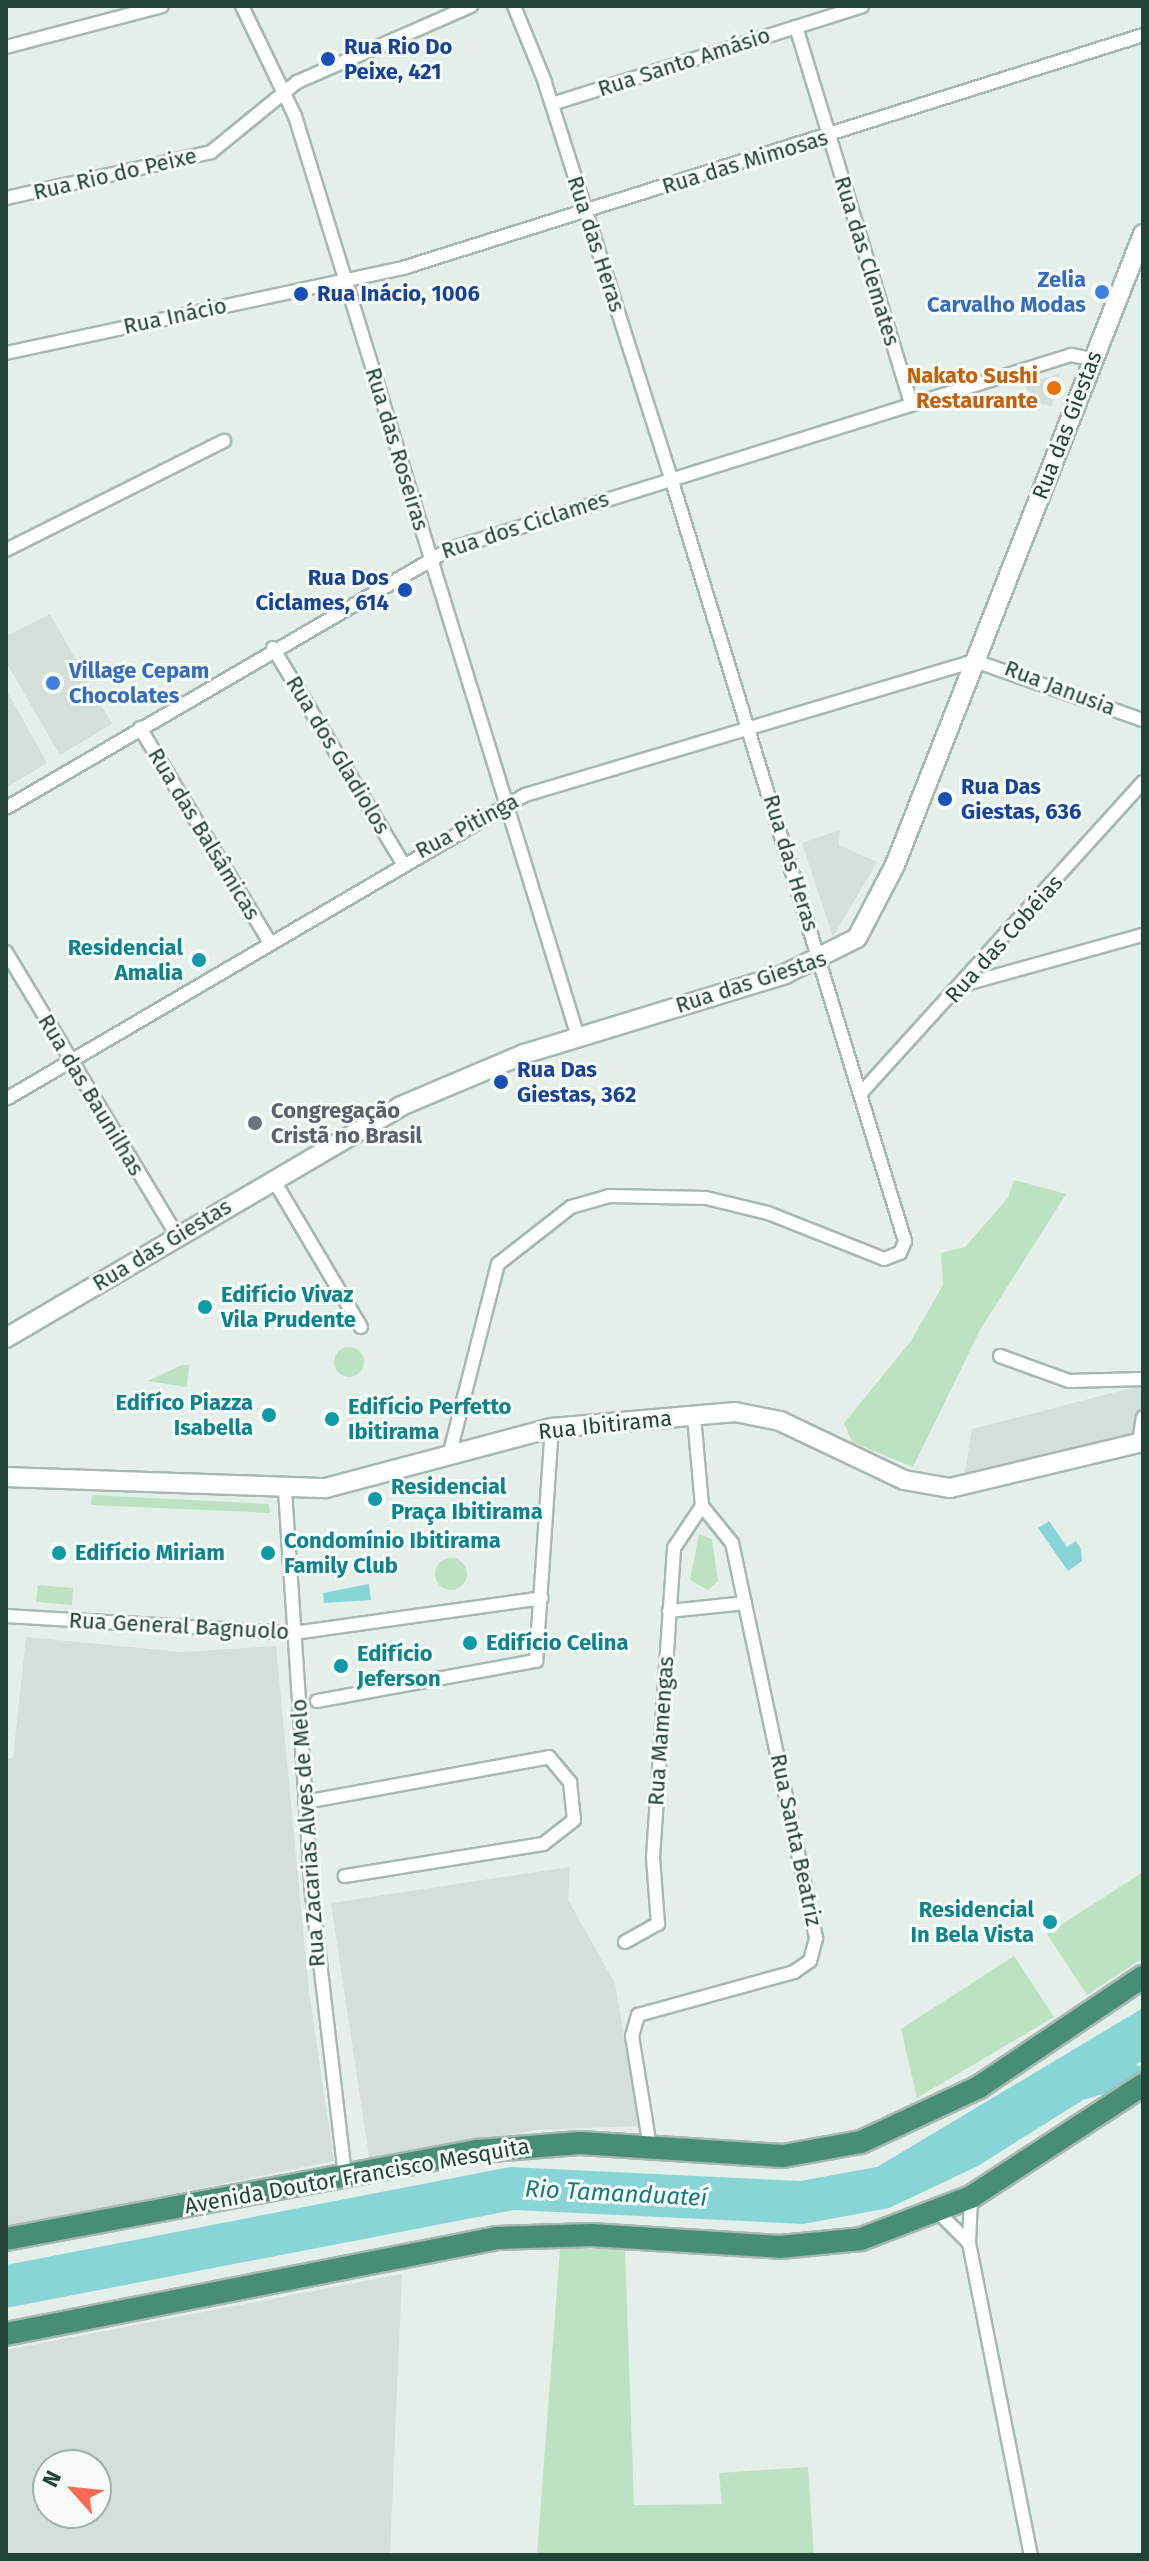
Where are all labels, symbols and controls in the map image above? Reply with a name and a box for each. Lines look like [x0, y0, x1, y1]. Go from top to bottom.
street label: Rua Santo Amásio [595, 22, 773, 102]
place label: Rua Rio Do Peixe, 421 [344, 33, 452, 84]
marker: Rua Rio Do Peixe, 421 [319, 50, 337, 68]
street label: Rua das Mimosas [659, 124, 831, 200]
street label: Rua Rio do Peixe [31, 142, 199, 206]
street label: Rua das Heras [562, 173, 630, 315]
street label: Rua das Clemates [829, 173, 905, 349]
place label: Zelia Carvalho Modas [927, 266, 1086, 318]
place label: Rua Inácio, 1006 [317, 281, 480, 307]
marker: Zelia Carvalho Modas [1093, 283, 1111, 301]
marker: Rua Inácio, 1006 [292, 285, 310, 303]
street label: Rua Inácio [121, 292, 229, 340]
street label: Rua das Giestas [1027, 347, 1107, 503]
place label: Nakato Sushi Restaurante [907, 362, 1038, 414]
street label: Rua das Roseiras [360, 364, 434, 534]
marker: Nakato Sushi Restaurante [1045, 379, 1063, 397]
street label: Rua dos Ciclames [438, 485, 612, 565]
place label: Rua Dos Ciclames, 614 [255, 564, 389, 616]
marker: Rua Dos Ciclames, 614 [396, 581, 414, 599]
street label: Rua Janusia [1001, 655, 1119, 721]
place label: Village Cepam Chocolates [69, 657, 209, 708]
street label: Rua dos Gladiolos [280, 671, 396, 839]
marker: Village Cepam Chocolates [44, 674, 62, 692]
street label: Rua das Balsâmicas [142, 743, 266, 925]
place label: Rua Das Giestas, 636 [961, 773, 1081, 824]
street label: Rua Pitinga [411, 788, 523, 864]
marker: Rua Das Giestas, 636 [936, 790, 954, 808]
street label: Rua das Heras [758, 791, 824, 935]
street label: Rua das Cobéias [940, 870, 1068, 1008]
place label: Residencial Amalia [68, 934, 183, 986]
street label: Rua das Giestas [672, 945, 830, 1019]
marker: Residencial Amalia [190, 951, 208, 969]
street label: Rua das Baunilhas [32, 1010, 150, 1180]
place label: Rua Das Giestas, 362 [517, 1056, 636, 1108]
marker: Rua Das Giestas, 362 [492, 1073, 510, 1091]
place label: Congregação Cristã no Brasil [271, 1097, 422, 1148]
marker: Congregação Cristã no Brasil [246, 1114, 264, 1132]
street label: Rua das Giestas [88, 1193, 236, 1297]
place label: Edifício Vivaz Vila Prudente [221, 1281, 356, 1332]
marker: Edifício Vivaz Vila Prudente [196, 1298, 214, 1316]
place label: Edifíco Piazza Isabella [116, 1389, 253, 1440]
place label: Edifício Perfetto Ibitirama [348, 1393, 511, 1444]
street label: Rua Ibitirama [537, 1405, 673, 1445]
marker: Edifíco Piazza Isabella [260, 1406, 278, 1424]
marker: Edifício Perfetto Ibitirama [323, 1410, 341, 1428]
place label: Residencial Praça Ibitirama [391, 1473, 543, 1524]
marker: Residencial Praça Ibitirama [366, 1490, 384, 1508]
place label: Condomínio Ibitirama Family Club [284, 1527, 501, 1578]
place label: Edifício Miriam [75, 1540, 225, 1566]
marker: Edifício Miriam [50, 1544, 68, 1562]
marker: Condomínio Ibitirama Family Club [259, 1544, 277, 1562]
street label: Rua General Bagnuolo [68, 1607, 290, 1645]
place label: Edifício Celina [486, 1630, 629, 1656]
marker: Edifício Celina [461, 1634, 479, 1652]
place label: Edifício Jeferson [357, 1640, 441, 1692]
street label: Rua Mamengas [643, 1655, 679, 1807]
marker: Edifício Jeferson [332, 1657, 350, 1675]
street label: Rua Zacarias Alves de Melo [285, 1698, 331, 1968]
street label: Rua Santa Beatriz [765, 1751, 827, 1929]
place label: Residencial In Bela Vista [911, 1896, 1034, 1948]
marker: Residencial In Bela Vista [1041, 1913, 1059, 1931]
street label: Avenida Doutor Francisco Mesquita [183, 2133, 531, 2219]
water label: Rio Tamanduateí [524, 2175, 708, 2213]
north arrow [32, 2449, 112, 2529]
text: N [37, 2466, 67, 2491]

